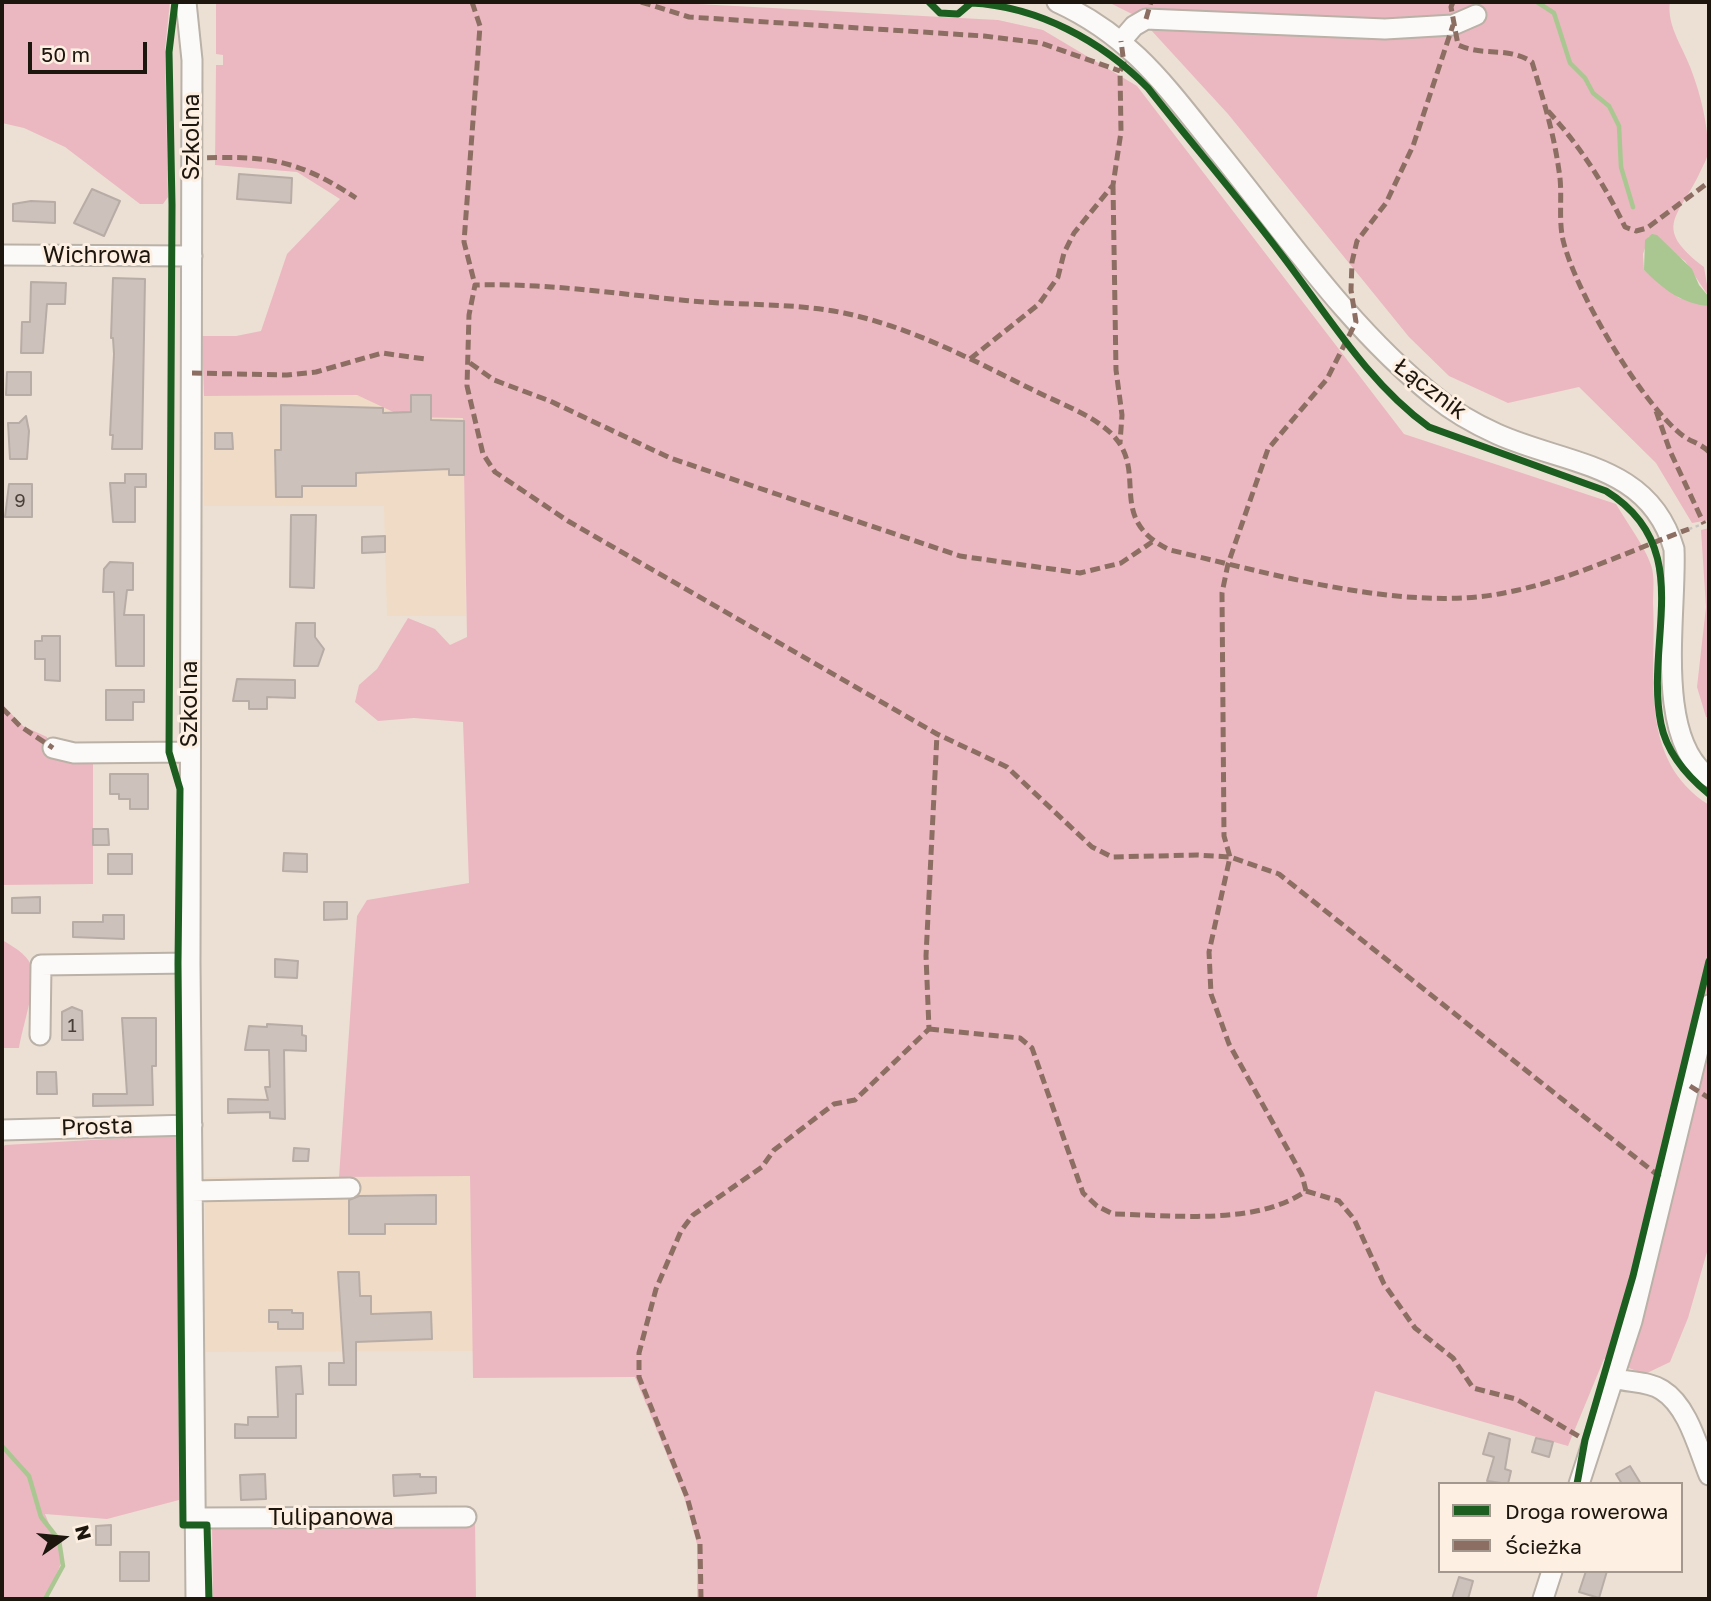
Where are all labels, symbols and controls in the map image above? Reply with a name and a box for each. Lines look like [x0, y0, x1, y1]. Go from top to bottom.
scale bar [32, 28, 150, 72]
text: 50 m [41, 41, 90, 67]
street label: Szkolna [178, 93, 206, 181]
street label: Wichrowa [43, 242, 151, 270]
street label: Łącznik [1388, 353, 1472, 425]
house number: 9 [14, 490, 26, 512]
street label: Szkolna [176, 660, 204, 748]
house number: 1 [67, 1015, 77, 1037]
street label: Prosta [61, 1112, 133, 1142]
legend [1438, 1482, 1683, 1573]
text: Droga rowerowa [1505, 1498, 1668, 1524]
north arrow [28, 1503, 98, 1573]
street label: Tulipanowa [268, 1504, 394, 1532]
text: N [71, 1522, 97, 1542]
text: Ścieżka [1505, 1533, 1582, 1559]

